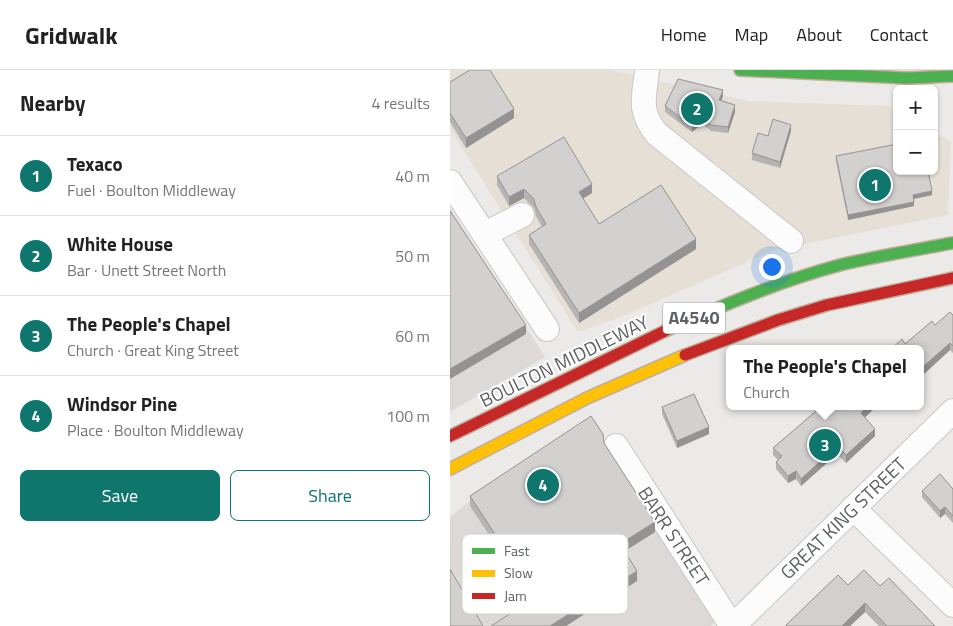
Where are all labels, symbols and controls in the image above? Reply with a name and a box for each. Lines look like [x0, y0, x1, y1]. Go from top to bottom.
text: Gridwalk [25, 17, 118, 53]
text: Home [661, 21, 707, 48]
text: Map [735, 21, 768, 48]
text: About [796, 21, 842, 48]
text: Contact [870, 21, 928, 48]
map controls [893, 85, 938, 175]
button: + [893, 85, 938, 130]
text: Nearby [20, 87, 85, 119]
pin: 2 [681, 90, 713, 128]
text: 4 results [371, 91, 430, 115]
button: − [893, 130, 938, 175]
text: Texaco [67, 149, 123, 178]
text: 1 [32, 164, 40, 188]
text: 40 m [395, 164, 430, 188]
pin: 1 [859, 166, 891, 204]
text: Fuel · Boulton Middleway [67, 178, 236, 202]
text: White House [67, 229, 173, 258]
text: 2 [32, 244, 40, 268]
text: 50 m [395, 244, 430, 268]
your location [759, 254, 785, 280]
text: Bar · Unett Street North [67, 258, 226, 282]
road number: A4540 [663, 302, 725, 334]
street label: BOULTON MIDDLEWAY [474, 307, 654, 414]
text: The People's Chapel [67, 309, 231, 338]
text: 3 [32, 324, 40, 348]
text: 60 m [395, 324, 430, 348]
text: Church · Great King Street [67, 338, 239, 362]
popup [726, 345, 924, 410]
text: The People's Chapel [743, 351, 907, 380]
text: Church [743, 380, 790, 404]
text: Windsor Pine [67, 389, 177, 418]
text: 4 [32, 404, 40, 428]
text: 100 m [386, 404, 430, 428]
text: Place · Boulton Middleway [67, 418, 244, 442]
pin: 3 [809, 426, 841, 464]
street label: GREAT KING STREET [773, 450, 912, 586]
pin: 4 [527, 466, 559, 504]
button: Save [20, 470, 220, 521]
button: Share [230, 470, 430, 521]
street label: BARR STREET [631, 480, 717, 591]
legend [462, 534, 628, 614]
text: Fast [504, 540, 529, 561]
text: Slow [504, 562, 533, 583]
text: Jam [504, 585, 527, 606]

